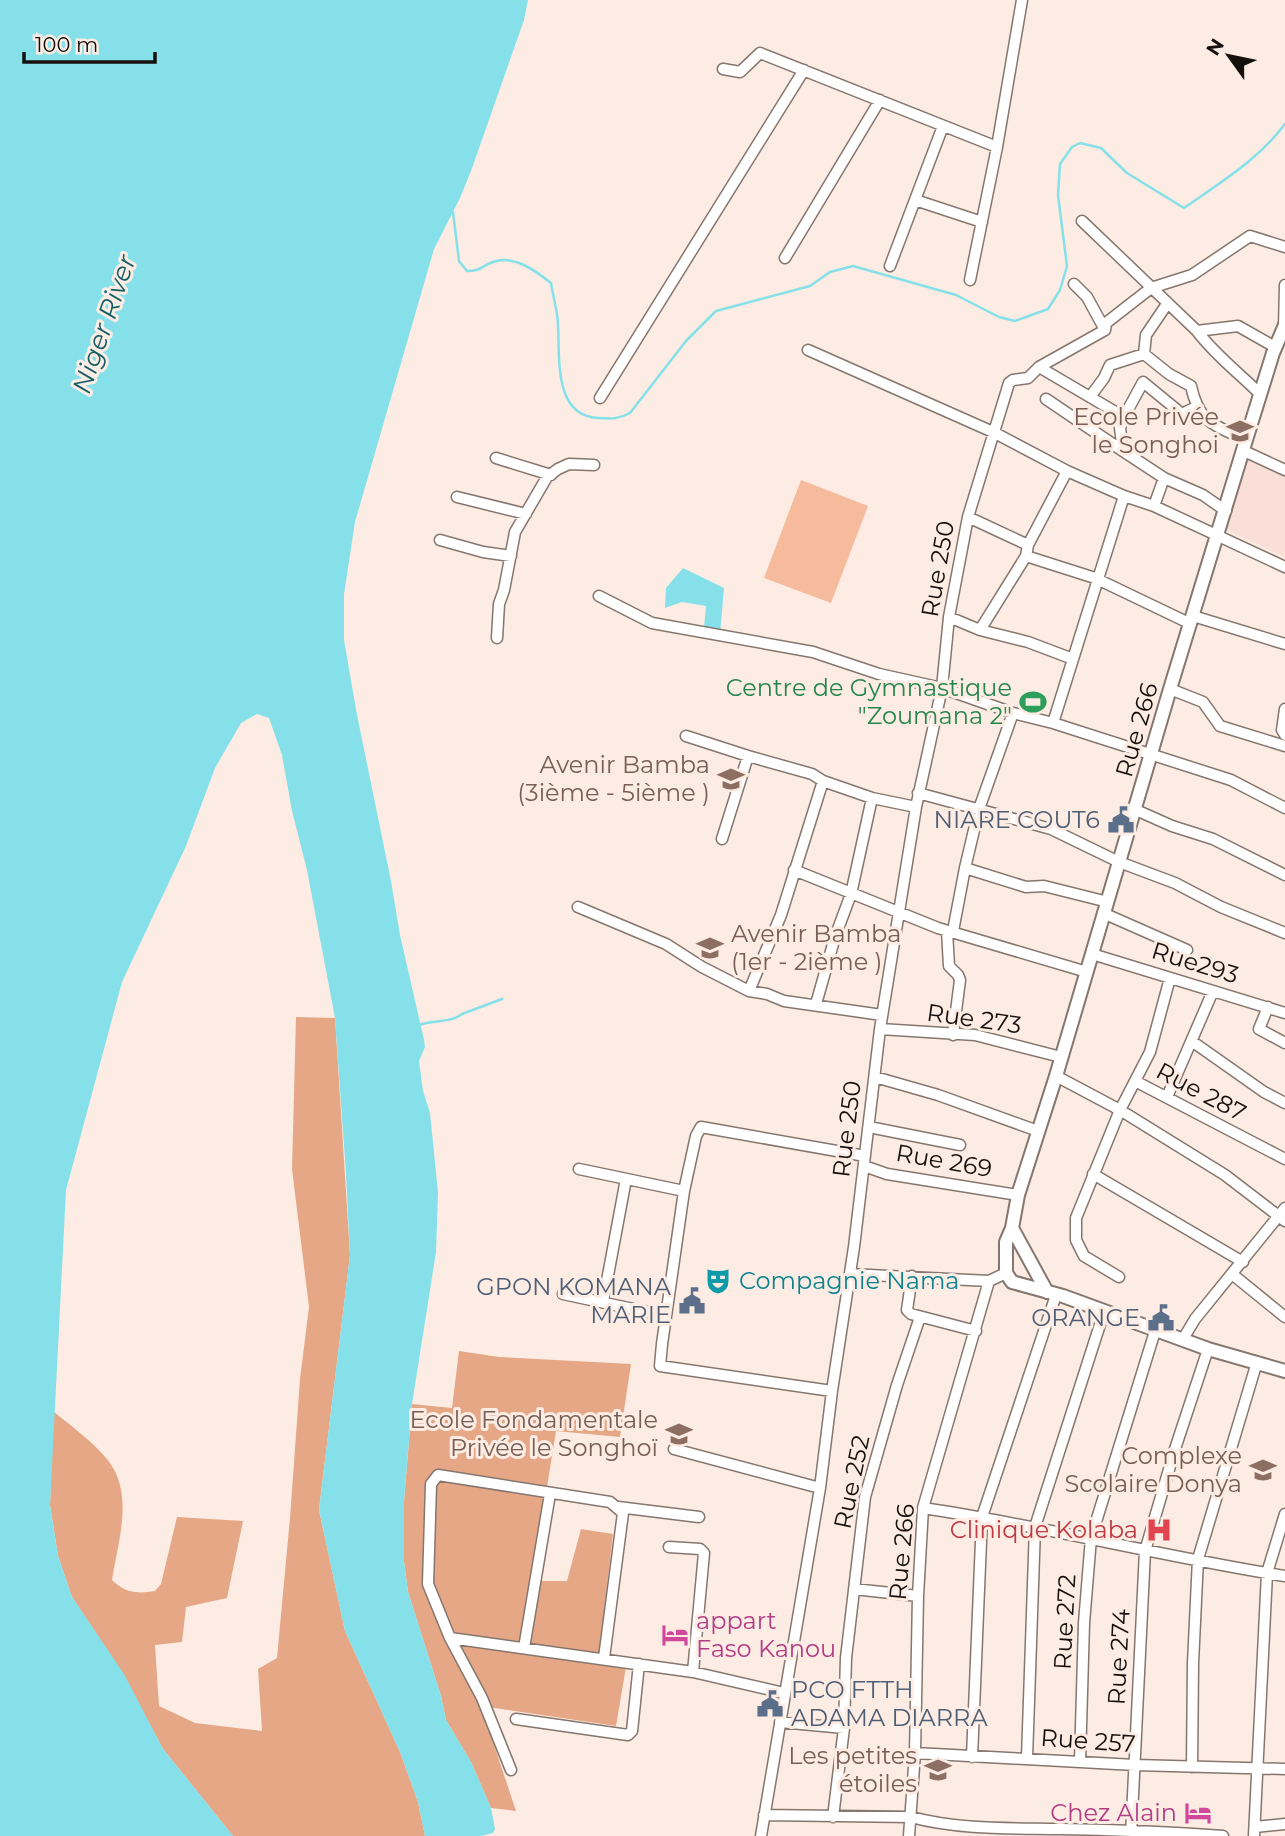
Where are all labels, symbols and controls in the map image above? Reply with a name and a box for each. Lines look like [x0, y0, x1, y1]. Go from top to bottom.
scale bar [24, 21, 156, 65]
north arrow [1194, 21, 1264, 91]
text: 100 m [35, 32, 98, 57]
text: N [1201, 34, 1229, 60]
water label: Niger River [65, 250, 143, 398]
place label: Ecole Privée le Songhoi [1073, 402, 1219, 459]
school or university icon: Ecole Privée le Songhoi [1225, 416, 1255, 446]
street label: Rue 250 [915, 518, 960, 619]
place label: Centre de Gymnastique "Zoumana 2" [726, 673, 1012, 730]
street label: Rue 266 [1109, 679, 1164, 781]
sports icon: Centre de Gymnastique "Zoumana 2" [1018, 687, 1048, 717]
place label: Avenir Bamba (3ième - 5ième ) [517, 750, 710, 807]
school or university icon: Avenir Bamba (3ième - 5ième ) [716, 764, 746, 794]
place label: NIARE COUT6 [933, 805, 1100, 834]
public building icon: NIARE COUT6 [1106, 805, 1136, 835]
place label: Avenir Bamba (1er - 2ième ) [731, 919, 901, 976]
school or university icon: Avenir Bamba (1er - 2ième ) [695, 933, 725, 963]
street label: Rue293 [1148, 936, 1242, 989]
street label: Rue 273 [925, 998, 1023, 1039]
street label: Rue 287 [1151, 1056, 1251, 1127]
street label: Rue 250 [826, 1079, 867, 1179]
street label: Rue 269 [894, 1138, 994, 1183]
theatre icon: Compagnie Nama [703, 1266, 733, 1296]
place label: Compagnie Nama [739, 1266, 960, 1295]
place label: GPON KOMANA MARIE [476, 1272, 672, 1329]
public building icon: GPON KOMANA MARIE [677, 1286, 707, 1316]
place label: ORANGE [1031, 1303, 1140, 1332]
public building icon: ORANGE [1146, 1303, 1176, 1333]
place label: Ecole Fondamentale Privée le Songhoï [410, 1405, 658, 1462]
school or university icon: Ecole Fondamentale Privée le Songhoï [664, 1419, 694, 1449]
street label: Rue 252 [827, 1432, 876, 1531]
place label: Complexe Scolaire Donya [1064, 1441, 1242, 1498]
school or university icon: Complexe Scolaire Donya [1248, 1455, 1278, 1485]
street label: Rue 266 [883, 1502, 920, 1602]
place label: Clinique Kolaba [950, 1515, 1138, 1544]
hospital icon: Clinique Kolaba [1144, 1515, 1174, 1545]
street label: Rue 272 [1048, 1573, 1081, 1670]
place label: appart Faso Kanou [696, 1606, 836, 1663]
street label: Rue 274 [1102, 1608, 1136, 1706]
hotel icon: appart Faso Kanou [660, 1620, 690, 1650]
place label: PCO FTTH ADAMA DIARRA [791, 1675, 988, 1732]
public building icon: PCO FTTH ADAMA DIARRA [755, 1689, 785, 1719]
street label: Rue 257 [1039, 1723, 1137, 1758]
place label: Les petites étoiles [788, 1741, 917, 1798]
school or university icon: Les petites étoiles [923, 1755, 953, 1785]
place label: Chez Alain [1050, 1798, 1177, 1827]
hotel icon: Chez Alain [1183, 1798, 1213, 1828]

